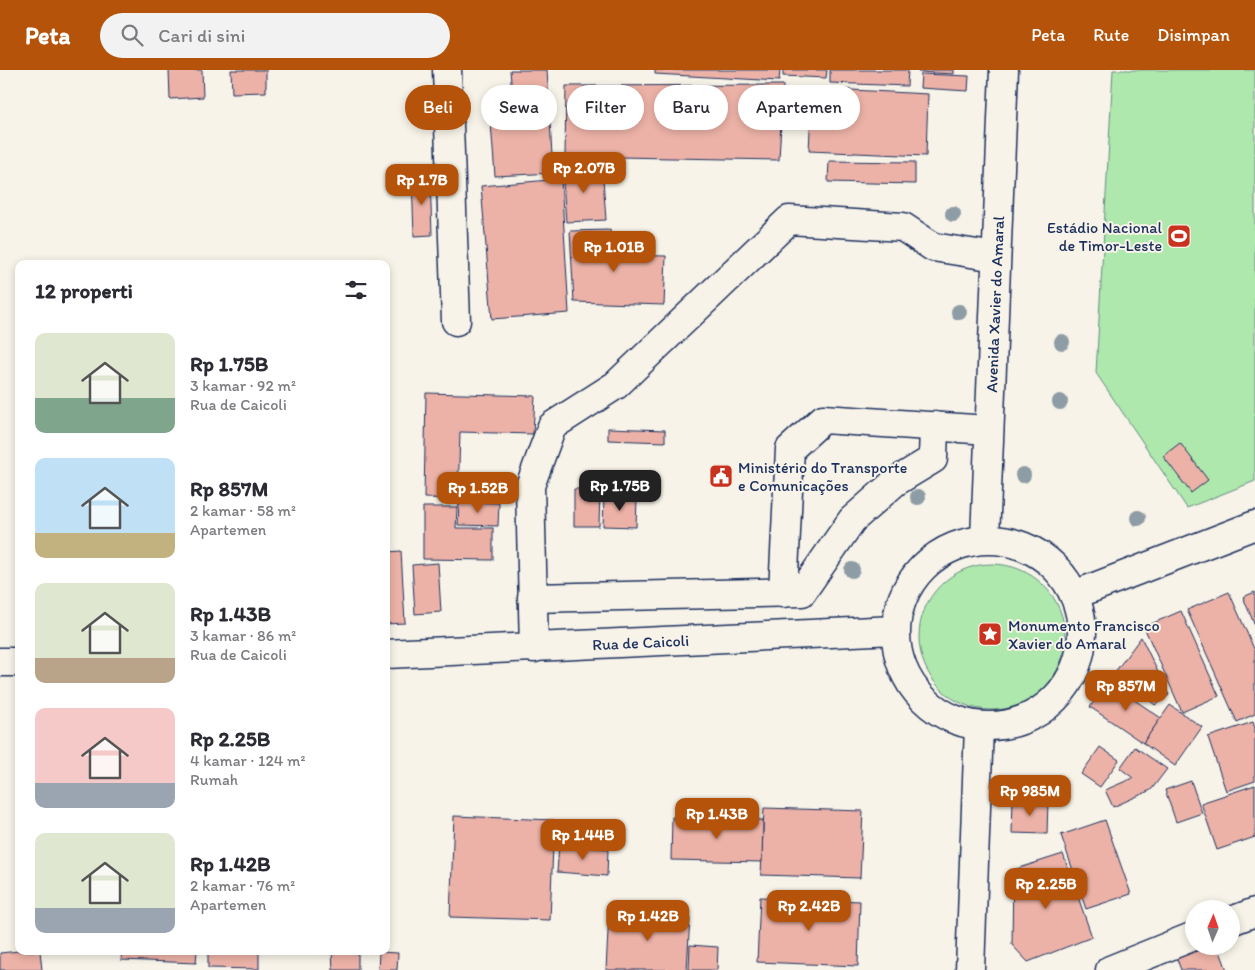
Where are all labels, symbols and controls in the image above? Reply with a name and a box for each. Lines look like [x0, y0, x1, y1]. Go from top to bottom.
search box [100, 13, 450, 58]
text: Peta [25, 21, 70, 50]
icon: search [118, 21, 146, 49]
text: Cari di sini [158, 24, 245, 47]
text: Peta [1031, 24, 1065, 46]
text: Rute [1093, 24, 1129, 46]
text: Disimpan [1157, 24, 1230, 46]
chip: Beli [405, 85, 471, 130]
chip: Sewa [481, 85, 557, 130]
chip: Filter [567, 85, 644, 130]
chip: Baru [654, 85, 728, 130]
chip: Apartemen [738, 85, 860, 130]
pin: Rp 2.07B [532, 152, 636, 194]
text: Rp 2.07B [553, 158, 615, 177]
pin: Rp 1.7B [376, 164, 468, 206]
text: Rp 1.7B [396, 170, 448, 189]
street label: Avenida Xavier do Amaral [982, 215, 1008, 393]
place label: Estádio Nacional de Timor-Leste [1047, 218, 1162, 255]
sports icon: Estádio Nacional de Timor-Leste [1166, 223, 1192, 249]
pin: Rp 1.01B [562, 230, 666, 273]
text: Rp 1.01B [584, 237, 644, 256]
icon: filters [342, 276, 370, 304]
text: 12 properti [35, 278, 133, 303]
text: Rp 1.75B [190, 351, 268, 376]
icon: home [75, 353, 135, 413]
text: 3 kamar · 92 m² [190, 376, 296, 395]
text: Rua de Caicoli [190, 395, 287, 414]
place label: Ministério do Transporte e Comunicações [738, 458, 907, 495]
public building icon: Ministério do Transporte e Comunicações [708, 463, 734, 489]
pin: Rp 1.75B [568, 470, 672, 512]
pin: Rp 1.52B [426, 472, 530, 514]
text: Rp 857M [190, 476, 268, 501]
text: Rp 1.75B [590, 476, 650, 495]
icon: home [75, 478, 135, 538]
text: Rp 1.52B [448, 478, 508, 497]
text: 2 kamar · 58 m² [190, 501, 296, 520]
text: Apartemen [190, 520, 266, 539]
text: Rp 1.43B [190, 601, 271, 626]
icon: home [75, 603, 135, 663]
place label: Monumento Francisco Xavier do Amaral [1008, 616, 1160, 653]
place icon: Monumento Francisco Xavier do Amaral [977, 621, 1003, 647]
text: 3 kamar · 86 m² [190, 626, 296, 645]
street label: Rua de Caicoli [592, 631, 690, 654]
text: Rua de Caicoli [190, 645, 287, 664]
pin: Rp 857M [1080, 670, 1172, 712]
text: Rp 857M [1096, 676, 1156, 695]
text: Rp 2.25B [190, 726, 270, 751]
icon: home [75, 728, 135, 788]
text: 4 kamar · 124 m² [190, 751, 305, 770]
text: Rumah [190, 770, 238, 789]
pin: Rp 985M [984, 774, 1076, 817]
text: Rp 985M [1000, 781, 1060, 800]
pin: Rp 1.43B [665, 798, 769, 840]
text: Rp 1.43B [686, 804, 748, 823]
pin: Rp 1.44B [531, 818, 635, 861]
text: Rp 1.44B [552, 825, 614, 844]
text: Rp 1.42B [190, 851, 271, 876]
icon: home [75, 853, 135, 913]
pin: Rp 2.25B [994, 868, 1098, 910]
text: Rp 2.25B [1015, 874, 1077, 893]
text: 2 kamar · 76 m² [190, 876, 295, 895]
pin: Rp 2.42B [757, 890, 861, 932]
text: Apartemen [190, 895, 266, 914]
text: Rp 2.42B [778, 896, 840, 915]
pin: Rp 1.42B [596, 900, 700, 942]
north arrow [1185, 900, 1240, 955]
map controls [1185, 900, 1240, 955]
text: Rp 1.42B [617, 906, 679, 925]

